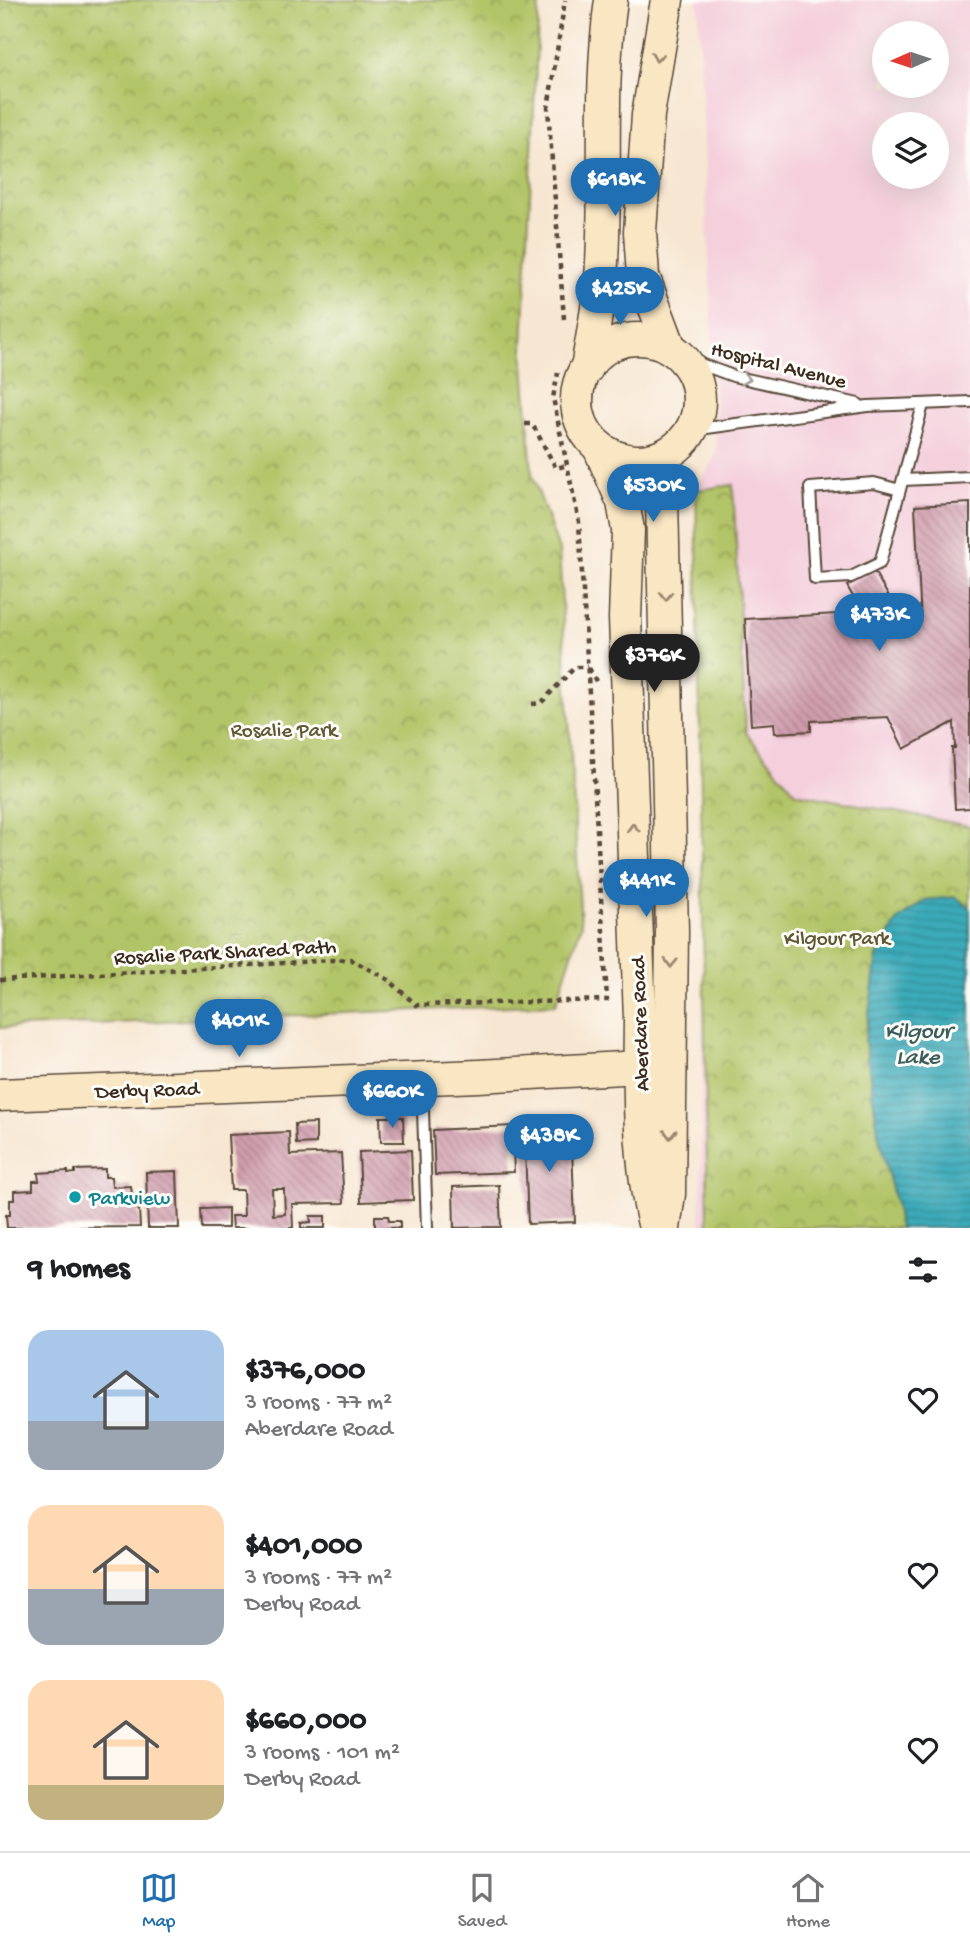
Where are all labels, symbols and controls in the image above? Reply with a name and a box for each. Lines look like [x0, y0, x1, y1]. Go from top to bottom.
north arrow [872, 21, 948, 98]
map controls [872, 21, 949, 189]
one-way arrow [650, 51, 665, 63]
button: layers [872, 112, 949, 189]
pin: $618K [566, 158, 664, 218]
text: $618K [587, 167, 643, 194]
pin: $425K [571, 268, 669, 327]
text: $425K [591, 276, 649, 303]
street label: Hospital Avenue [708, 339, 849, 397]
one-way arrow [740, 371, 752, 386]
pin: $530K [604, 464, 702, 524]
text: $530K [623, 473, 683, 500]
one-way arrow [658, 590, 673, 601]
pin: $473K [830, 594, 928, 653]
text: $473K [850, 602, 908, 629]
pin: $376K [605, 634, 703, 694]
text: $376K [625, 643, 683, 670]
park label: Rosalie Park [231, 720, 340, 745]
one-way arrow [625, 823, 640, 834]
pin: $441K [597, 860, 695, 919]
text: $441K [619, 868, 673, 895]
park label: Kilgour Park [784, 928, 893, 953]
street label: Rosalie Park Shared Path [113, 936, 337, 973]
street label: Aberdare Road [628, 954, 657, 1092]
one-way arrow [663, 958, 679, 969]
pin: $401K [190, 1000, 288, 1059]
text: $401K [211, 1008, 267, 1035]
water label: Kilgour Lake [885, 1019, 956, 1072]
pin: $660K [343, 1070, 441, 1130]
street label: Derby Road [93, 1078, 201, 1107]
text: $660K [362, 1079, 422, 1106]
pin: $438K [500, 1114, 598, 1174]
text: $438K [520, 1123, 578, 1150]
one-way arrow [662, 1129, 678, 1139]
place label: Parkview [88, 1188, 171, 1213]
marker: Parkview [67, 1189, 83, 1205]
icon: filters [904, 1251, 942, 1289]
text: 9 homes [28, 1253, 130, 1288]
text: $376,000 [245, 1355, 365, 1390]
icon: home [84, 1358, 168, 1442]
icon: heart [904, 1381, 942, 1419]
text: 3 rooms · 77 m² [245, 1390, 392, 1417]
text: Aberdare Road [245, 1417, 393, 1444]
text: $401,000 [245, 1530, 362, 1565]
icon: home [84, 1533, 168, 1617]
icon: heart [904, 1556, 942, 1594]
text: 3 rooms · 77 m² [245, 1565, 392, 1592]
text: Derby Road [245, 1592, 359, 1619]
text: $660,000 [245, 1705, 366, 1740]
icon: home [84, 1708, 168, 1792]
icon: heart [904, 1731, 942, 1769]
text: 3 rooms · 101 m² [245, 1740, 400, 1767]
text: Derby Road [245, 1767, 359, 1794]
tab: Map [140, 1869, 178, 1934]
tab: Saved [458, 1869, 506, 1934]
tab: Home [786, 1869, 830, 1934]

